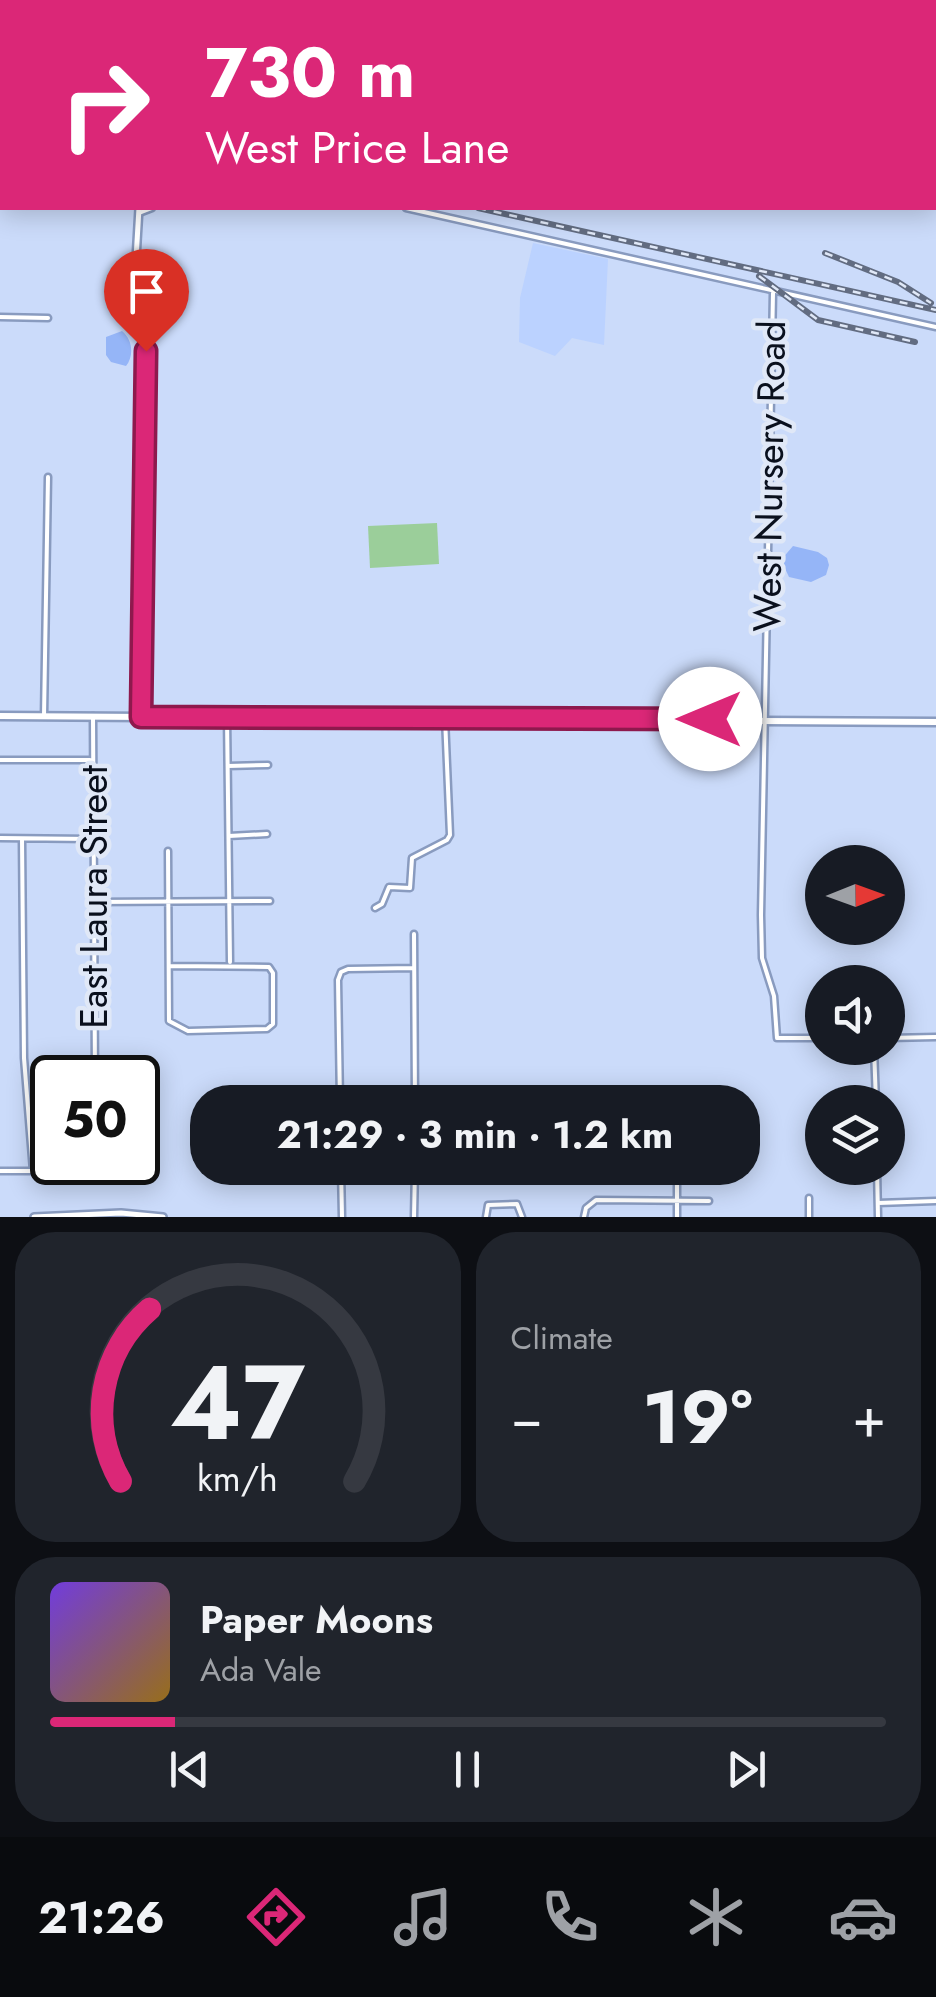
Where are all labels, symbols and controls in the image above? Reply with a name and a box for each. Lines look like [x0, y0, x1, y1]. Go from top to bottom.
text: 730 m [205, 22, 415, 123]
icon: right [40, 40, 170, 170]
text: West Price Lane [205, 115, 509, 180]
pin [104, 249, 189, 352]
icon: arrive [119, 264, 174, 319]
street label: West Nursery Road [739, 320, 799, 632]
position arrow [658, 667, 762, 771]
street label: East Laura Street [66, 765, 121, 1029]
north arrow [805, 845, 905, 945]
map controls [805, 845, 905, 1185]
button: sound [805, 965, 905, 1065]
speed limit sign: 50 [30, 1055, 160, 1185]
button: layers [805, 1085, 905, 1185]
text: 21:29 · 3 min · 1.2 km [277, 1107, 673, 1162]
text: Climate [511, 1315, 613, 1361]
text: 47 [170, 1328, 306, 1478]
text: 19° [642, 1363, 753, 1471]
text: − [511, 1378, 543, 1458]
text: + [852, 1378, 886, 1458]
text: km/h [197, 1453, 278, 1504]
text: Paper Moons [200, 1592, 433, 1647]
text: Ada Vale [200, 1647, 322, 1693]
icon: previous [162, 1742, 217, 1797]
icon: pause [440, 1742, 495, 1797]
icon: next [719, 1742, 774, 1797]
icon: directions [241, 1882, 311, 1952]
icon: music [388, 1882, 458, 1952]
icon: phone [535, 1882, 605, 1952]
icon: climate [681, 1882, 751, 1952]
icon: car [828, 1882, 898, 1952]
text: 21:26 [38, 1885, 165, 1950]

